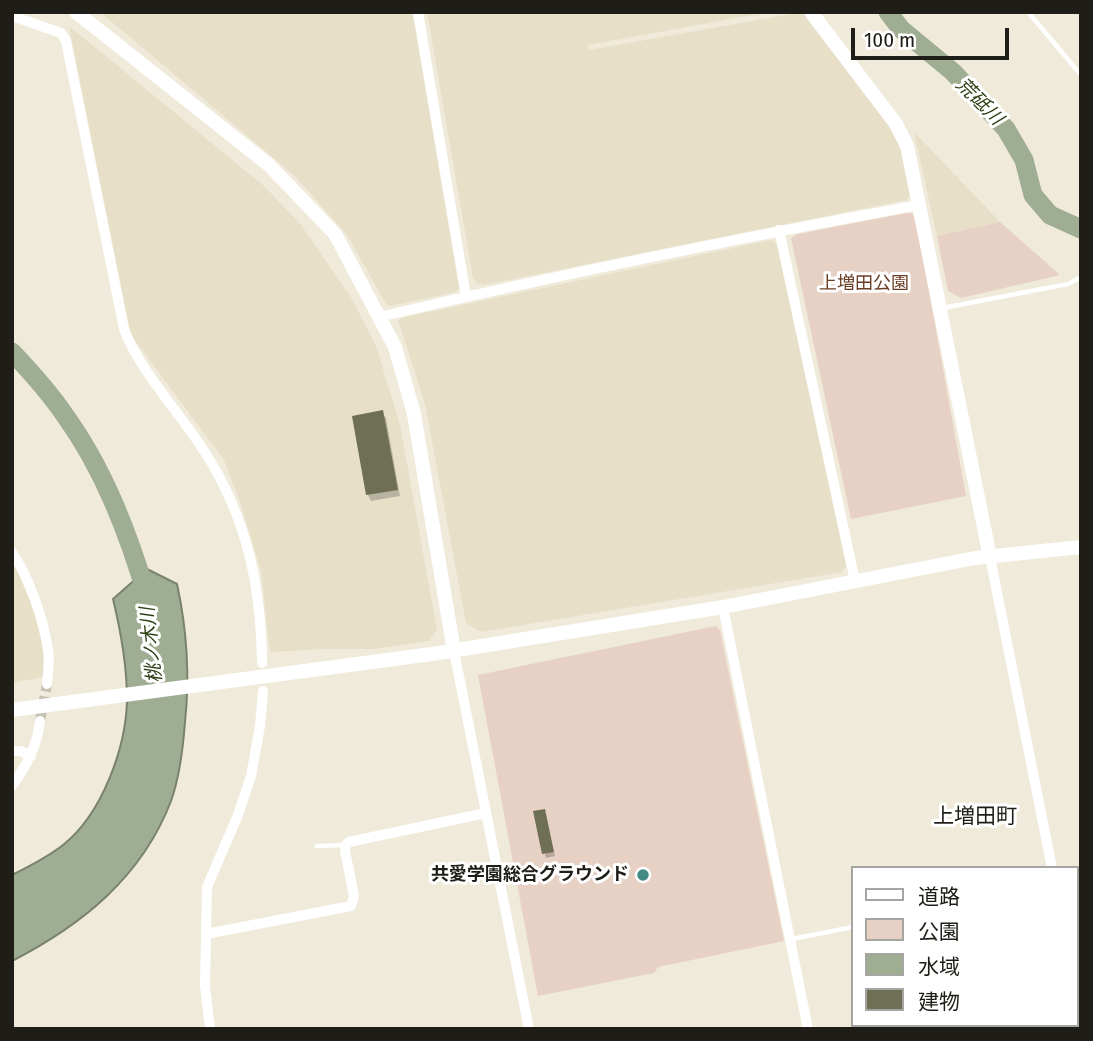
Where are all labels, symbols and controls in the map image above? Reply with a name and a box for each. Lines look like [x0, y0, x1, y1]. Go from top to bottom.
scale bar [855, 14, 1012, 58]
text: 100 m [864, 27, 915, 53]
water label: 荒砥川 [951, 74, 1007, 130]
park label: 上増田公園 [819, 273, 909, 295]
water label: 桃ノ木川 [137, 606, 167, 684]
district label: 上増田町 [933, 804, 1017, 830]
place label: 共愛学園総合グラウンド [431, 864, 629, 886]
legend [852, 866, 1079, 1027]
marker: 共愛学園総合グラウンド [635, 867, 651, 883]
text: 道路 [918, 884, 960, 910]
text: 公園 [918, 919, 960, 945]
text: 水域 [918, 954, 960, 980]
text: 建物 [918, 989, 960, 1015]

